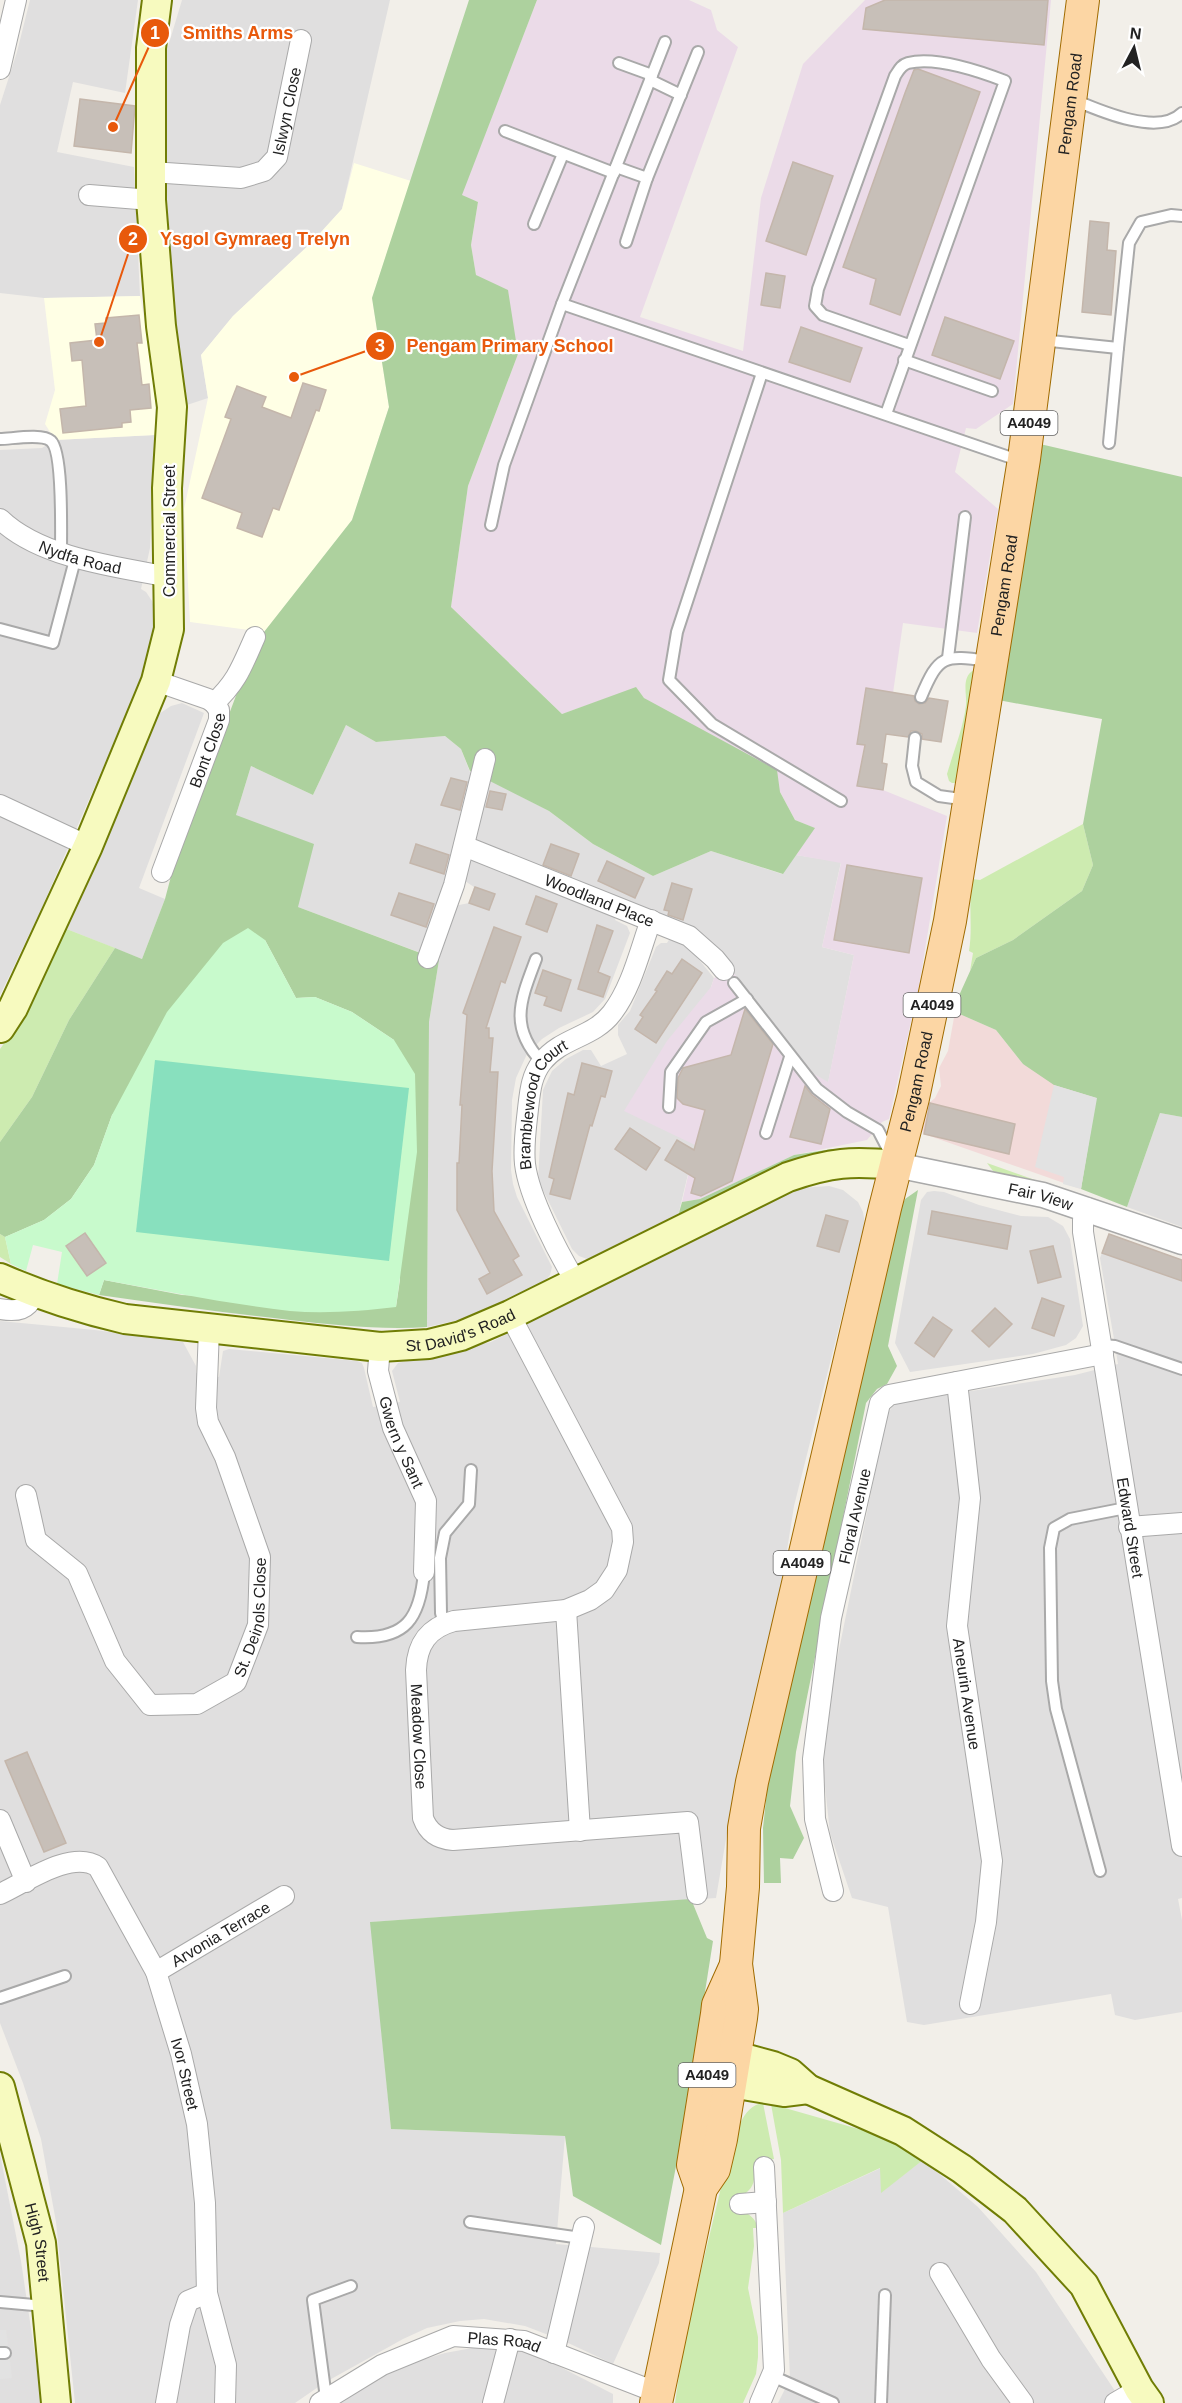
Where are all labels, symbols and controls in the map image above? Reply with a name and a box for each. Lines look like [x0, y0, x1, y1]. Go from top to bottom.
callout: Smiths Arms [140, 15, 305, 51]
north arrow [1104, 18, 1164, 78]
text: 1 [150, 23, 160, 43]
text: Smiths Arms [183, 23, 293, 43]
text: N [1129, 24, 1143, 43]
street label: Pengam Road [1055, 52, 1085, 156]
street label: Islwyn Close [270, 66, 304, 157]
callout: Ysgol Gymraeg Trelyn [118, 221, 362, 257]
text: 2 [128, 229, 138, 249]
text: Ysgol Gymraeg Trelyn [160, 229, 350, 249]
callout: Pengam Primary School [365, 328, 626, 364]
text: 3 [375, 336, 385, 356]
text: Pengam Primary School [406, 336, 614, 356]
road number: A4049 [1000, 411, 1058, 435]
street label: Commercial Street [161, 464, 178, 597]
street label: Pengam Road [988, 534, 1021, 637]
street label: Nydfa Road [36, 538, 123, 577]
street label: Bont Close [186, 713, 228, 790]
street label: Woodland Place [542, 871, 657, 930]
road number: A4049 [904, 993, 960, 1017]
street label: Pengam Road [897, 1030, 936, 1134]
street label: Bramblewood Court [516, 1036, 571, 1171]
street label: Fair View [1007, 1180, 1076, 1214]
street label: St David's Road [405, 1306, 518, 1354]
street label: Gwern y Sant [376, 1395, 427, 1491]
street label: Floral Avenue [836, 1467, 874, 1566]
street label: Edward Street [1114, 1476, 1147, 1580]
road number: A4049 [774, 1551, 830, 1575]
street label: St. Deinols Close [231, 1557, 269, 1680]
street label: Aneurin Avenue [950, 1637, 983, 1751]
street label: Meadow Close [408, 1683, 430, 1790]
street label: Arvonia Terrace [168, 1898, 273, 1970]
street label: Ivor Street [168, 2036, 202, 2112]
road number: A4049 [678, 2063, 736, 2087]
street label: High Street [22, 2201, 53, 2283]
street label: Plas Road [467, 2329, 543, 2356]

